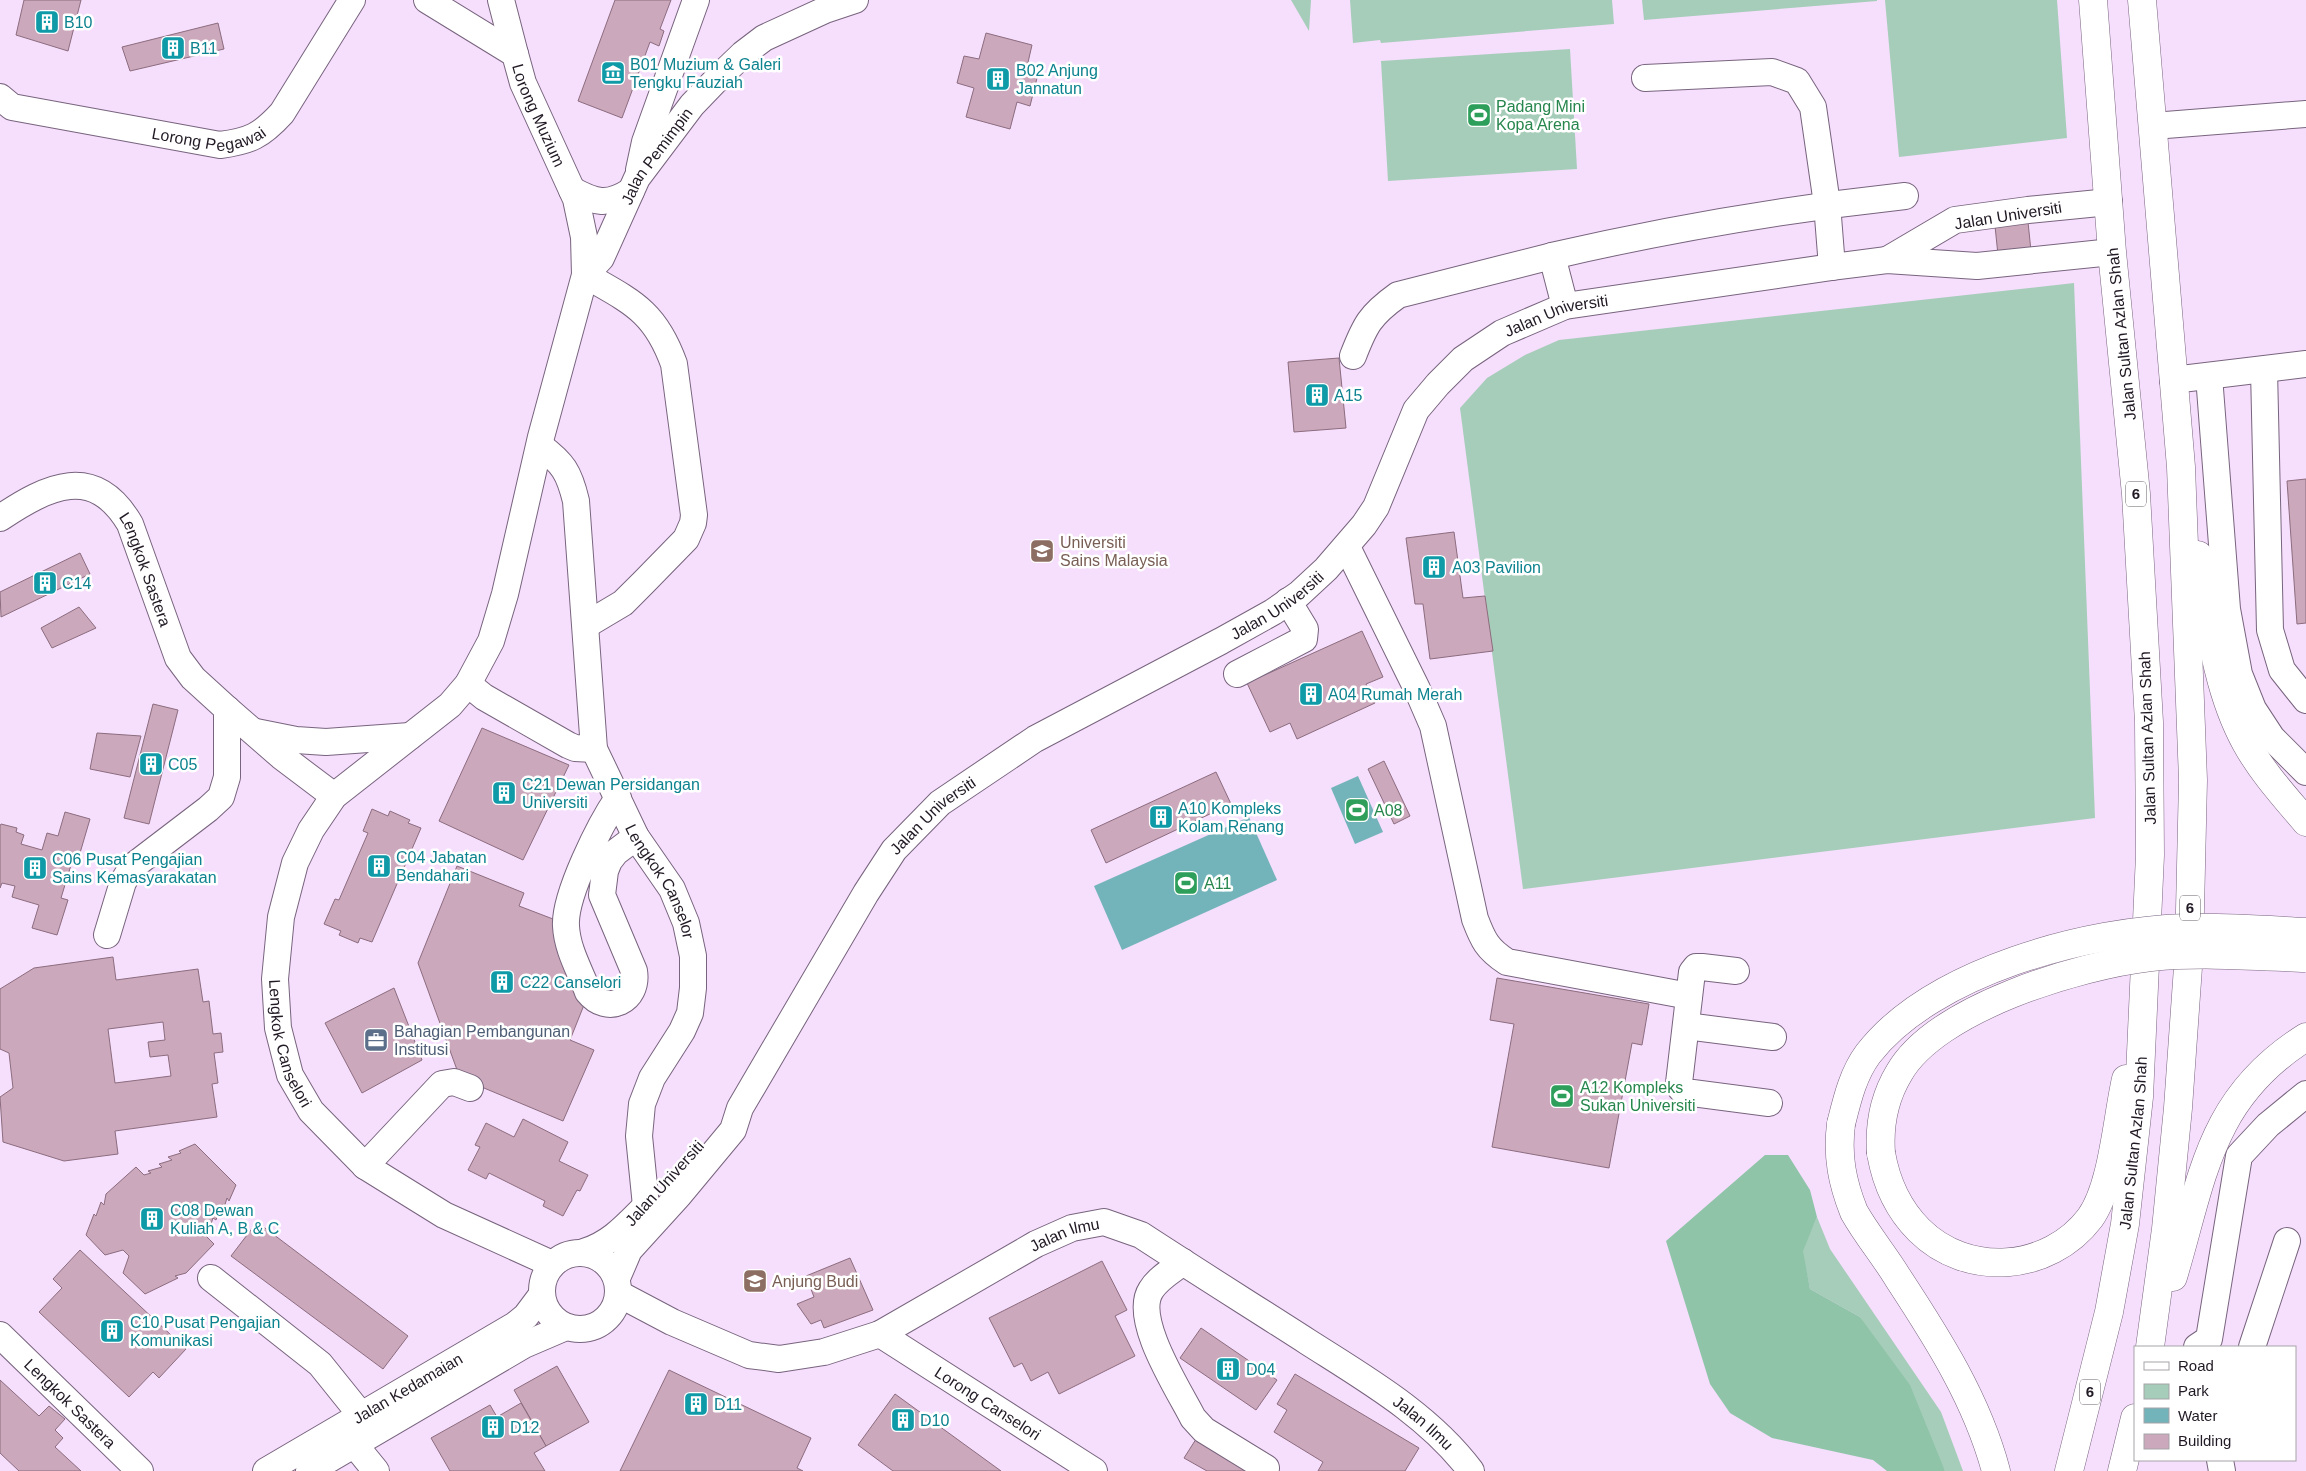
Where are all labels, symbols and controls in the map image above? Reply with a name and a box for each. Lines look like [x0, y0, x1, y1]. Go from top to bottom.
building icon: B10 [34, 9, 60, 35]
place label: B10 [64, 14, 93, 31]
building icon: B11 [160, 35, 186, 61]
place label: B11 [190, 40, 217, 57]
place label: B01 Muzium & Galeri Tengku Fauziah [630, 56, 781, 91]
museum icon: B01 Muzium & Galeri Tengku Fauziah [600, 60, 626, 86]
street label: Lorong Muzium [509, 62, 568, 169]
place label: B02 Anjung Jannatun [1016, 62, 1098, 97]
building icon: B02 Anjung Jannatun [985, 66, 1011, 92]
place label: Padang Mini Kopa Arena [1496, 98, 1585, 133]
sports icon: Padang Mini Kopa Arena [1466, 102, 1492, 128]
street label: Jalan Pemimpin [618, 105, 696, 207]
street label: Lorong Pegawai [151, 124, 269, 154]
street label: Jalan Universiti [1953, 199, 2063, 232]
street label: Jalan Sultan Azlan Shah [2104, 247, 2139, 421]
street label: Jalan Universiti [1502, 292, 1609, 340]
building icon: A15 [1304, 382, 1330, 408]
place label: A15 [1334, 387, 1363, 404]
road number: 6 [2126, 482, 2146, 506]
street label: Lengkok Sastera [116, 509, 174, 629]
place label: Universiti Sains Malaysia [1060, 534, 1168, 569]
school or university icon: Universiti Sains Malaysia [1029, 538, 1055, 564]
building icon: A03 Pavilion [1421, 554, 1447, 580]
place label: A03 Pavilion [1452, 559, 1541, 576]
street label: Jalan Universiti [1228, 568, 1327, 643]
building icon: C14 [32, 570, 58, 596]
place label: C14 [62, 575, 91, 592]
street label: Jalan Sultan Azlan Shah [2136, 651, 2159, 825]
building icon: A04 Rumah Merah [1298, 681, 1324, 707]
place label: A04 Rumah Merah [1328, 686, 1462, 703]
building icon: C05 [138, 751, 164, 777]
place label: C05 [168, 756, 197, 773]
street label: Jalan Universiti [887, 774, 979, 858]
place label: C21 Dewan Persidangan Universiti [522, 776, 700, 811]
building icon: C21 Dewan Persidangan Universiti [491, 780, 517, 806]
sports icon: A08 [1344, 797, 1370, 823]
place label: A10 Kompleks Kolam Renang [1178, 800, 1284, 835]
place label: A08 [1374, 802, 1403, 819]
building icon: A10 Kompleks Kolam Renang [1148, 804, 1174, 830]
street label: Lengkok Canselor [622, 821, 697, 941]
place label: C04 Jabatan Bendahari [396, 849, 487, 884]
place label: C06 Pusat Pengajian Sains Kemasyarakatan [52, 851, 217, 886]
building icon: C04 Jabatan Bendahari [366, 853, 392, 879]
building icon: C06 Pusat Pengajian Sains Kemasyarakatan [22, 855, 48, 881]
sports icon: A11 [1173, 870, 1199, 896]
place label: A11 [1204, 875, 1231, 892]
road number: 6 [2180, 896, 2200, 920]
building icon: C22 Canselori [489, 969, 515, 995]
place label: C22 Canselori [520, 974, 621, 991]
street label: Lengkok Canselori [266, 979, 315, 1110]
place label: Bahagian Pembangunan Institusi [394, 1023, 570, 1058]
office icon: Bahagian Pembangunan Institusi [363, 1027, 389, 1053]
street label: Jalan Sultan Azlan Shah [2116, 1056, 2150, 1231]
place label: A12 Kompleks Sukan Universiti [1580, 1079, 1696, 1114]
sports icon: A12 Kompleks Sukan Universiti [1549, 1083, 1575, 1109]
street label: Jalan Universiti [622, 1137, 707, 1229]
place label: C08 Dewan Kuliah A, B & C [170, 1202, 279, 1237]
building icon: C08 Dewan Kuliah A, B & C [139, 1206, 165, 1232]
street label: Jalan Ilmu [1027, 1215, 1101, 1255]
school or university icon: Anjung Budi [742, 1268, 768, 1294]
place label: Anjung Budi [772, 1273, 858, 1290]
place label: C10 Pusat Pengajian Komunikasi [130, 1314, 280, 1349]
building icon: C10 Pusat Pengajian Komunikasi [99, 1318, 125, 1344]
legend [2134, 1346, 2296, 1461]
street label: Jalan Kedamaian [350, 1350, 465, 1427]
street label: Lengkok Sastera [21, 1356, 119, 1452]
building icon: D04 [1215, 1356, 1241, 1382]
text: Road [2178, 1357, 2214, 1374]
place label: D04 [1246, 1361, 1275, 1378]
street label: Lorong Canselori [932, 1363, 1043, 1443]
road number: 6 [2080, 1380, 2100, 1404]
text: Park [2178, 1382, 2209, 1399]
building icon: D11 [683, 1391, 709, 1417]
street label: Jalan Ilmu [1390, 1393, 1456, 1453]
place label: D11 [714, 1396, 742, 1413]
building icon: D10 [890, 1407, 916, 1433]
text: Water [2178, 1407, 2217, 1424]
place label: D10 [920, 1412, 949, 1429]
building icon: D12 [480, 1414, 506, 1440]
place label: D12 [510, 1419, 539, 1436]
text: Building [2178, 1432, 2231, 1449]

